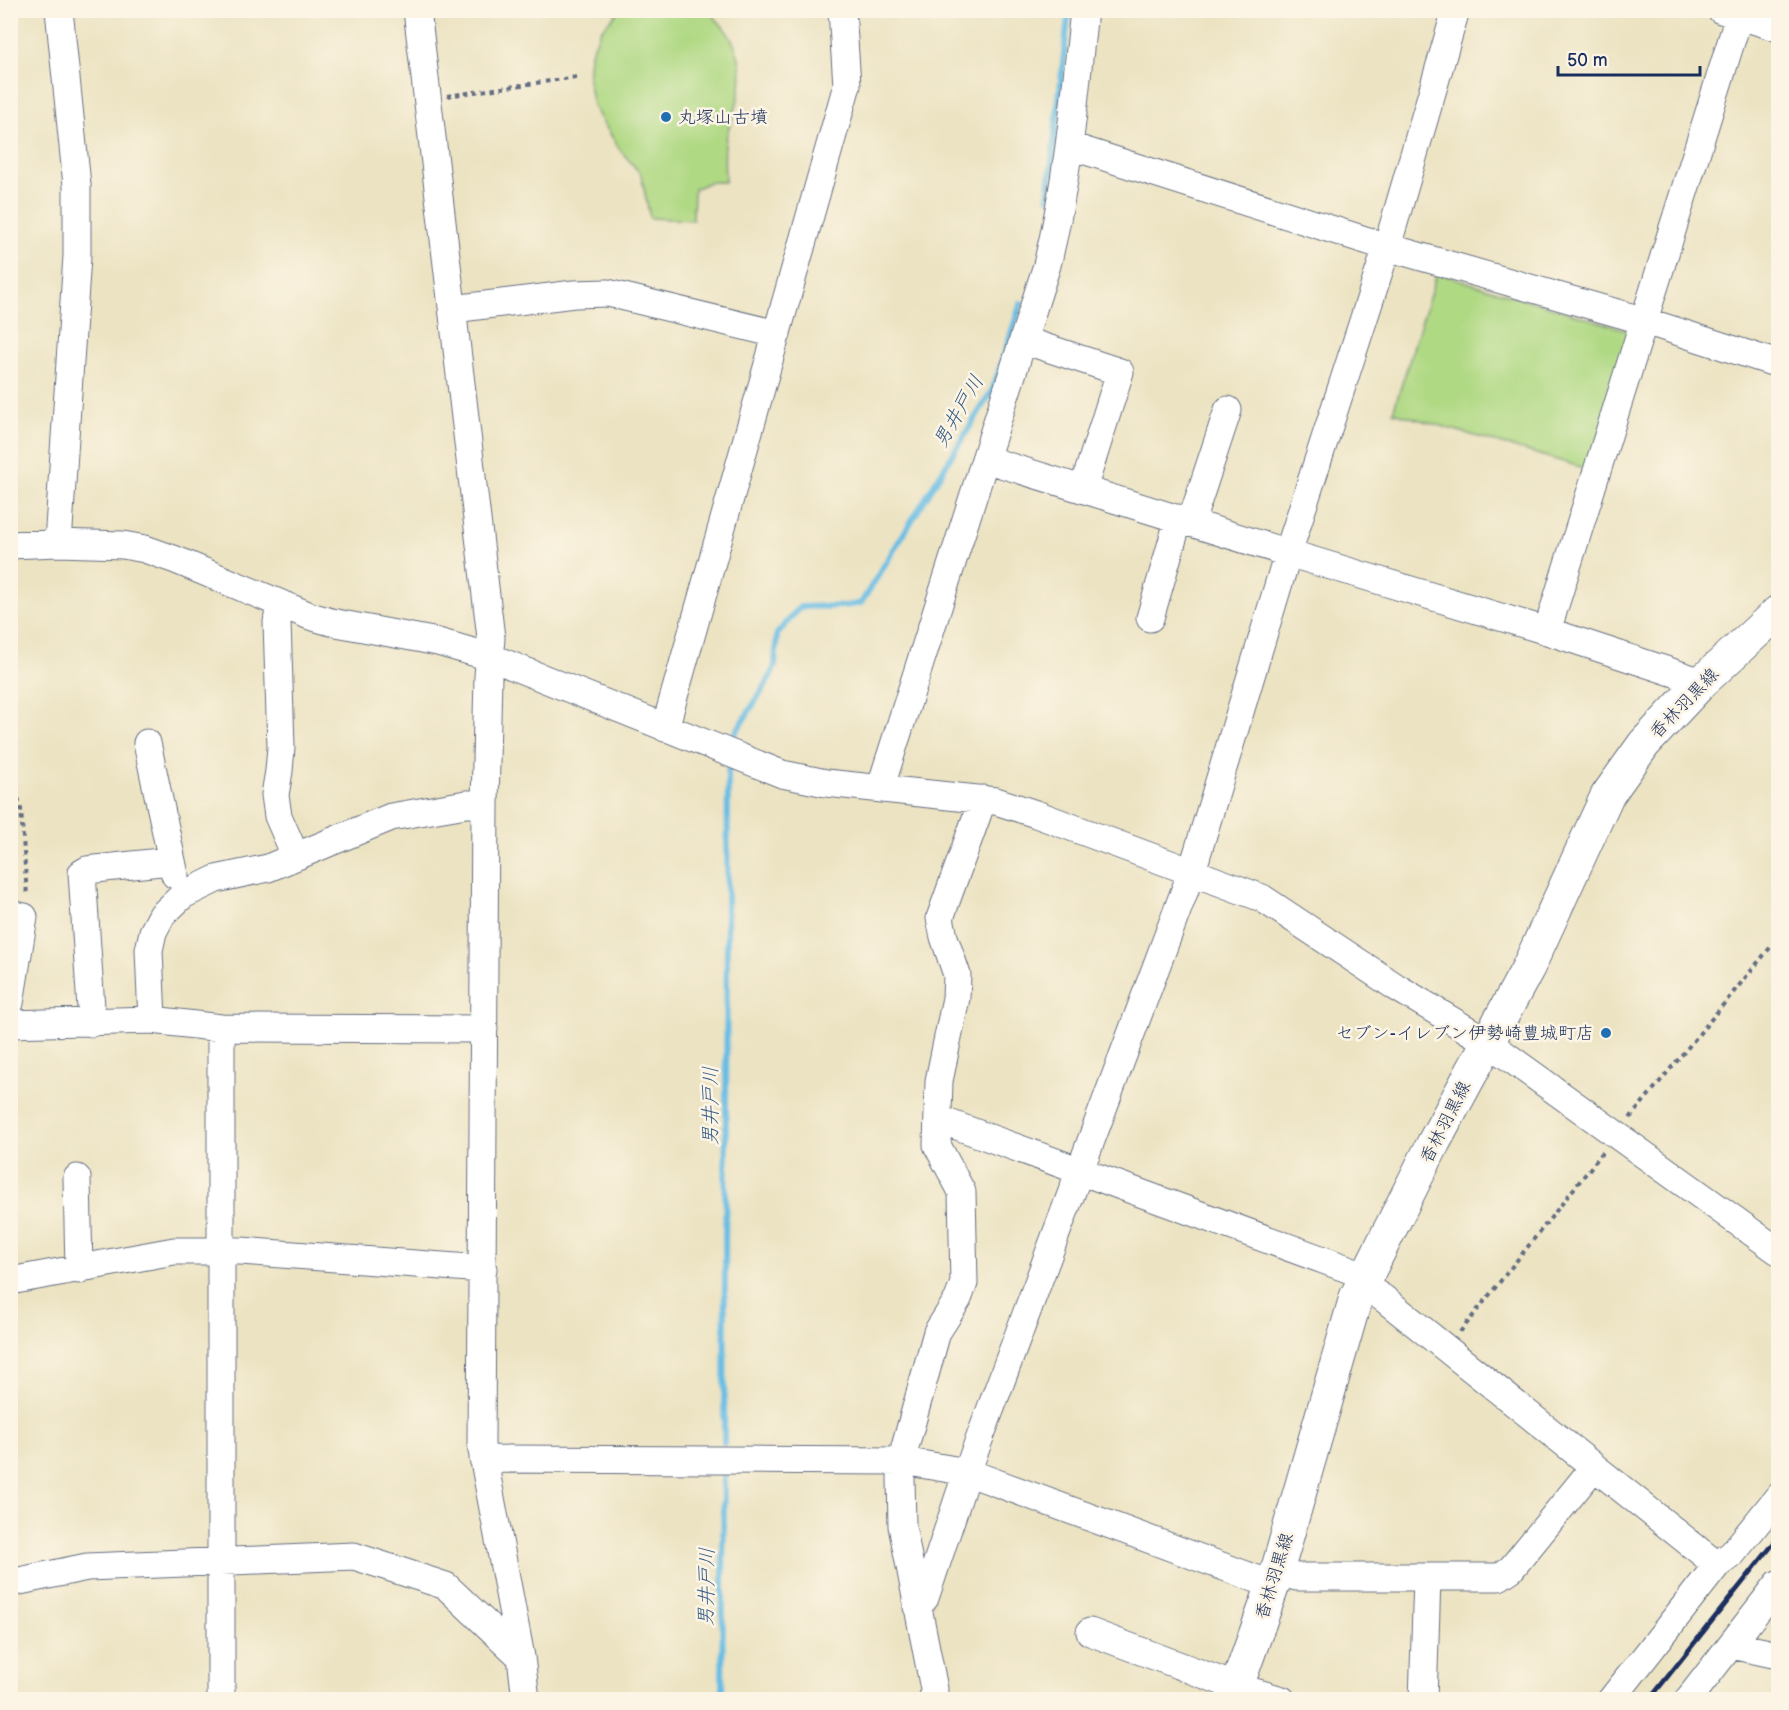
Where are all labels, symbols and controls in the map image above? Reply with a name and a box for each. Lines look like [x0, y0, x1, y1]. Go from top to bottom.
scale bar [1558, 39, 1700, 77]
text: 50 m [1567, 50, 1608, 71]
place label: 丸塚山古墳 [678, 107, 768, 128]
marker: 丸塚山古墳 [659, 110, 673, 124]
water label: 男井戸川 [928, 371, 989, 452]
street label: 香林羽黒線 [1646, 664, 1723, 743]
place label: セブン-イレブン伊勢崎豊城町店 [1335, 1023, 1594, 1044]
marker: セブン-イレブン伊勢崎豊城町店 [1599, 1026, 1613, 1040]
water label: 男井戸川 [699, 1066, 723, 1146]
street label: 香林羽黒線 [1416, 1077, 1475, 1167]
street label: 香林羽黒線 [1251, 1530, 1298, 1622]
water label: 男井戸川 [694, 1547, 720, 1627]

